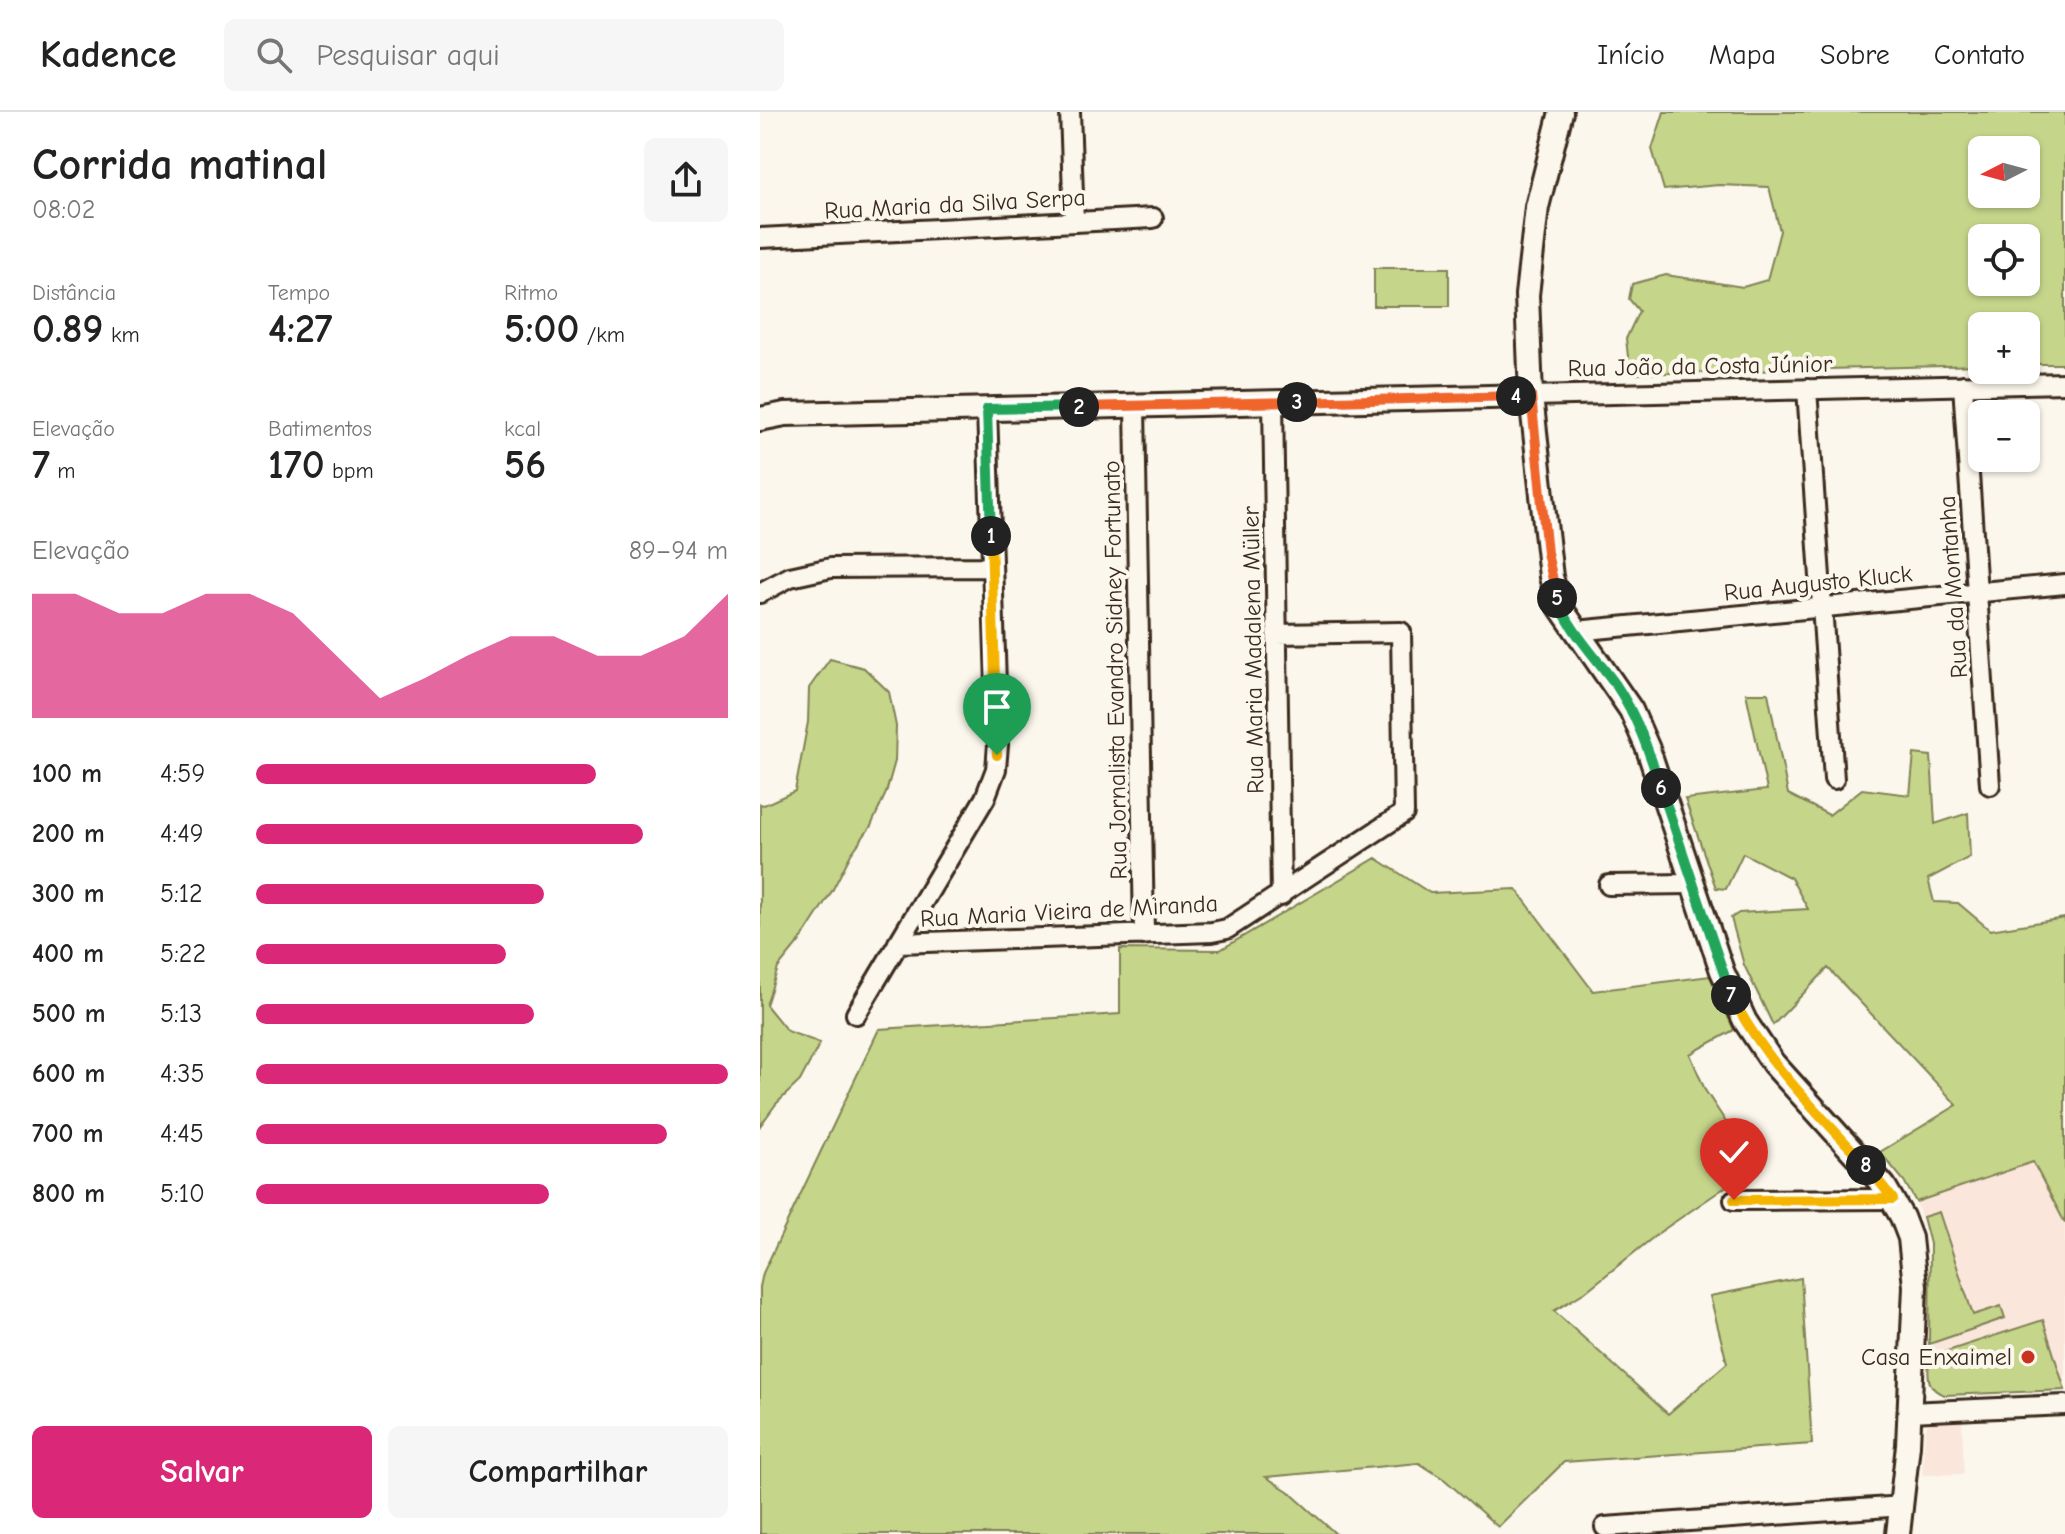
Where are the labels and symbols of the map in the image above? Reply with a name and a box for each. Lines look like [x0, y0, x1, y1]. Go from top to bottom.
north arrow [1968, 136, 2040, 208]
street label: Rua Maria da Silva Serpa [824, 183, 1086, 225]
street label: Rua João da Costa Júnior [1567, 350, 1833, 382]
pin: 4 [1496, 376, 1536, 416]
pin: 3 [1277, 382, 1317, 422]
pin: 2 [1059, 387, 1099, 427]
street label: Rua Jornalista Evandro Sidney Fortunato [1097, 460, 1133, 880]
street label: Rua da Montanha [1933, 495, 1973, 679]
street label: Rua Maria Madalena Müller [1236, 505, 1270, 794]
pin: 1 [971, 516, 1011, 556]
street label: Rua Augusto Kluck [1722, 559, 1914, 607]
pin: 5 [1537, 578, 1577, 618]
pin [963, 673, 1031, 755]
pin: 6 [1641, 768, 1681, 808]
street label: Rua Maria Vieira de Miranda [919, 889, 1219, 933]
pin: 7 [1711, 975, 1751, 1015]
pin [1700, 1118, 1768, 1200]
pin: 8 [1846, 1145, 1886, 1185]
place label: Casa Enxaimel [1861, 1343, 2012, 1371]
marker: Casa Enxaimel [2019, 1348, 2037, 1366]

